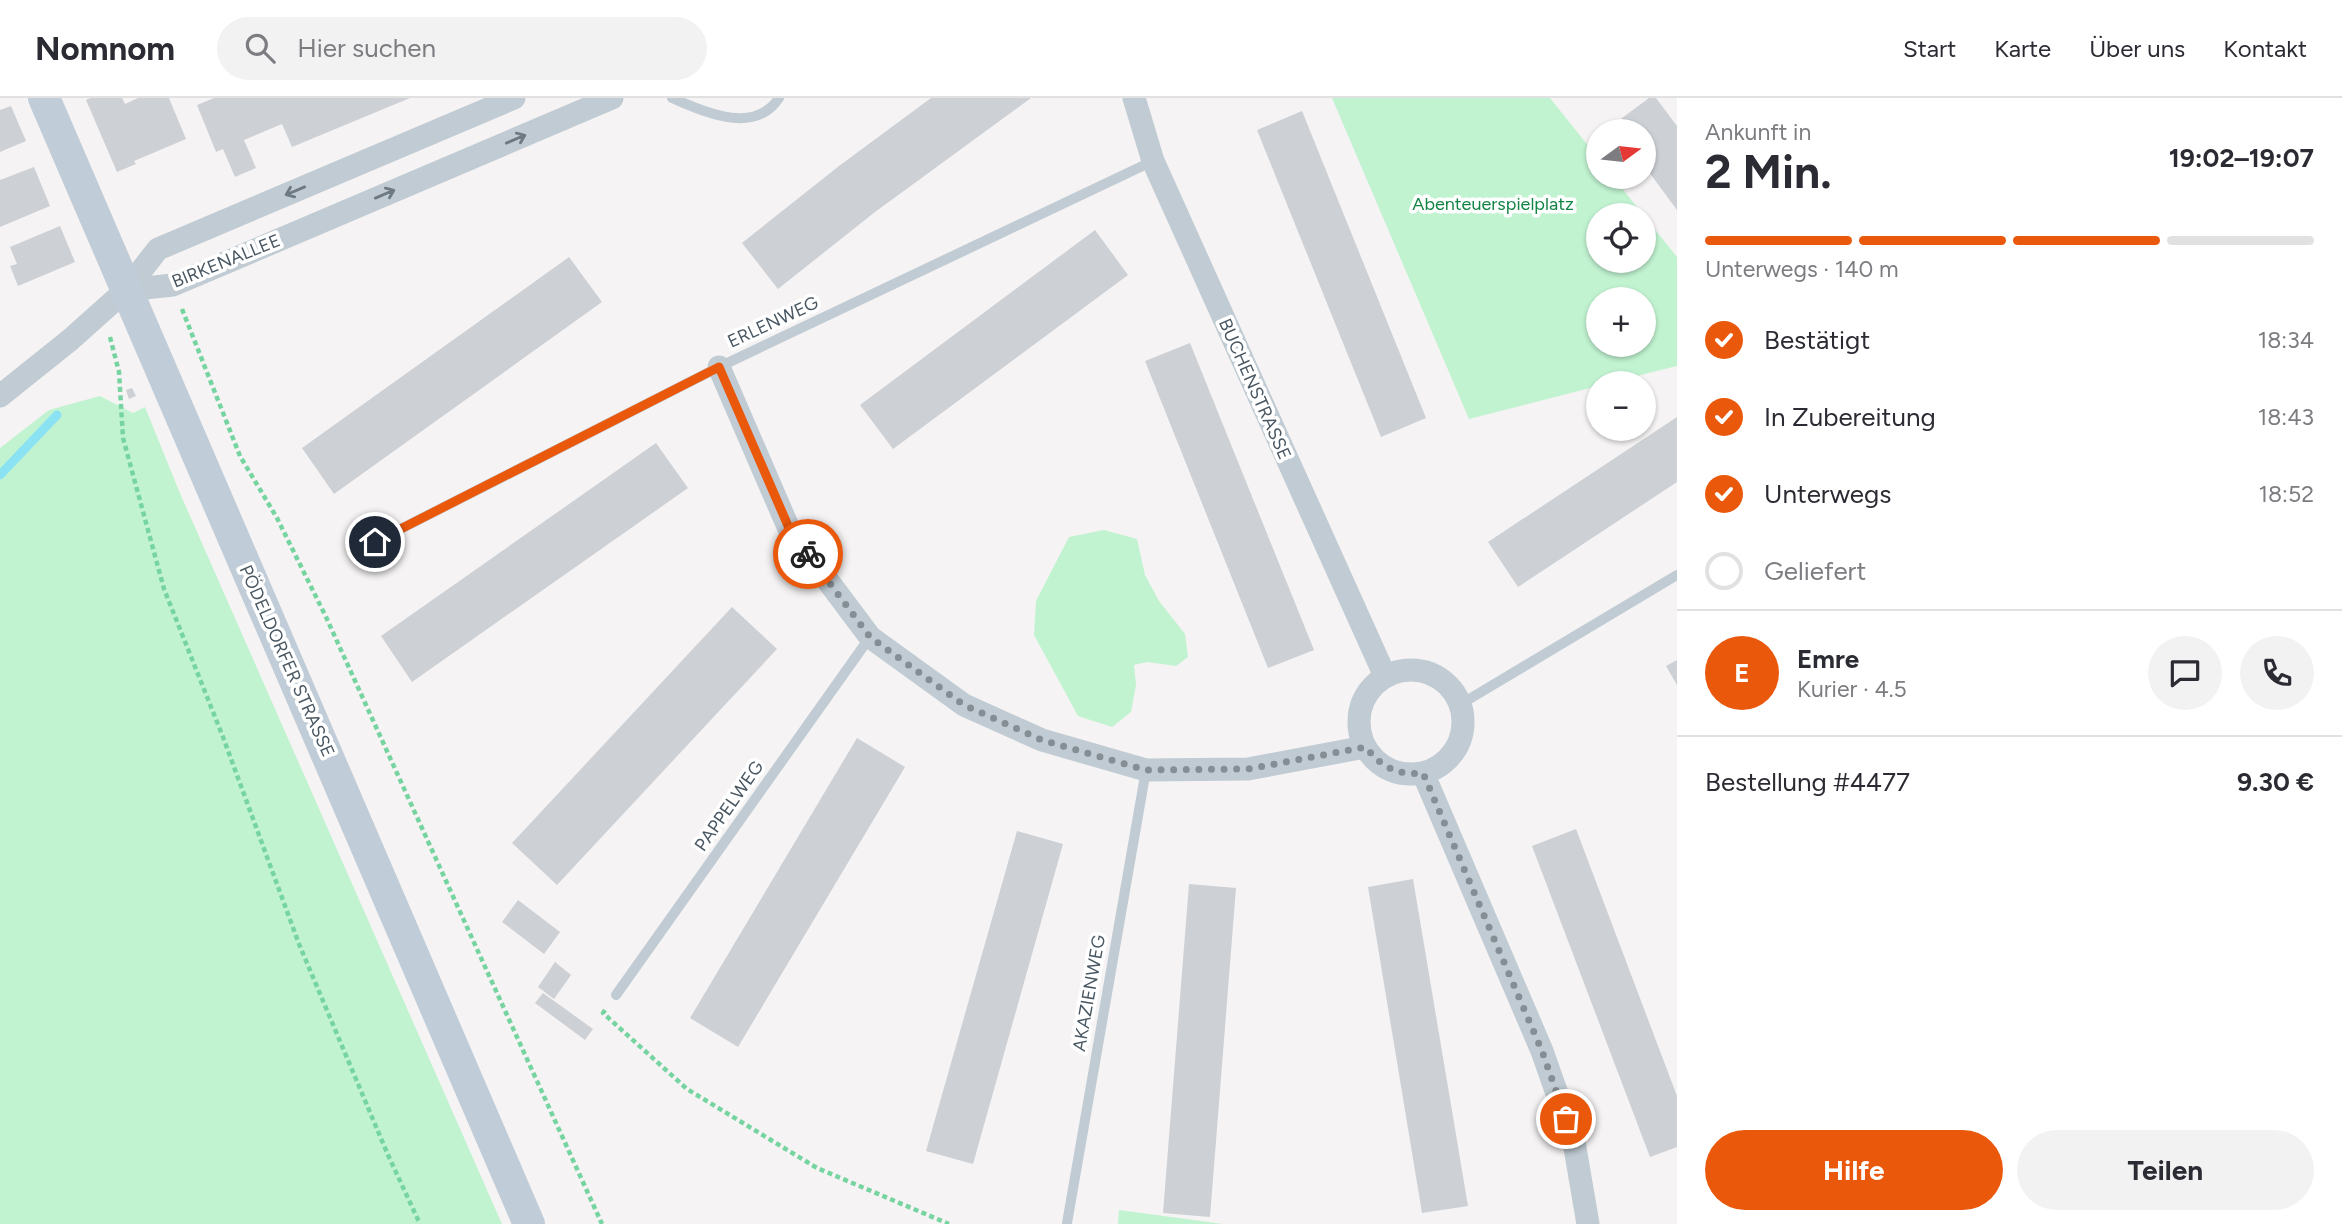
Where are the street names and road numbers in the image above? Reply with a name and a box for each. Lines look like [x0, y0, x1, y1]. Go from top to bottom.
street label: BIRKENALLEE [169, 229, 283, 293]
street label: ERLENWEG [724, 291, 822, 353]
street label: BUCHENSTRASSE [1214, 315, 1296, 463]
street label: PÖDELDORFER STRASSE [235, 562, 339, 760]
street label: PAPPELWEG [690, 756, 768, 855]
street label: AKAZIENWEG [1068, 933, 1110, 1053]

